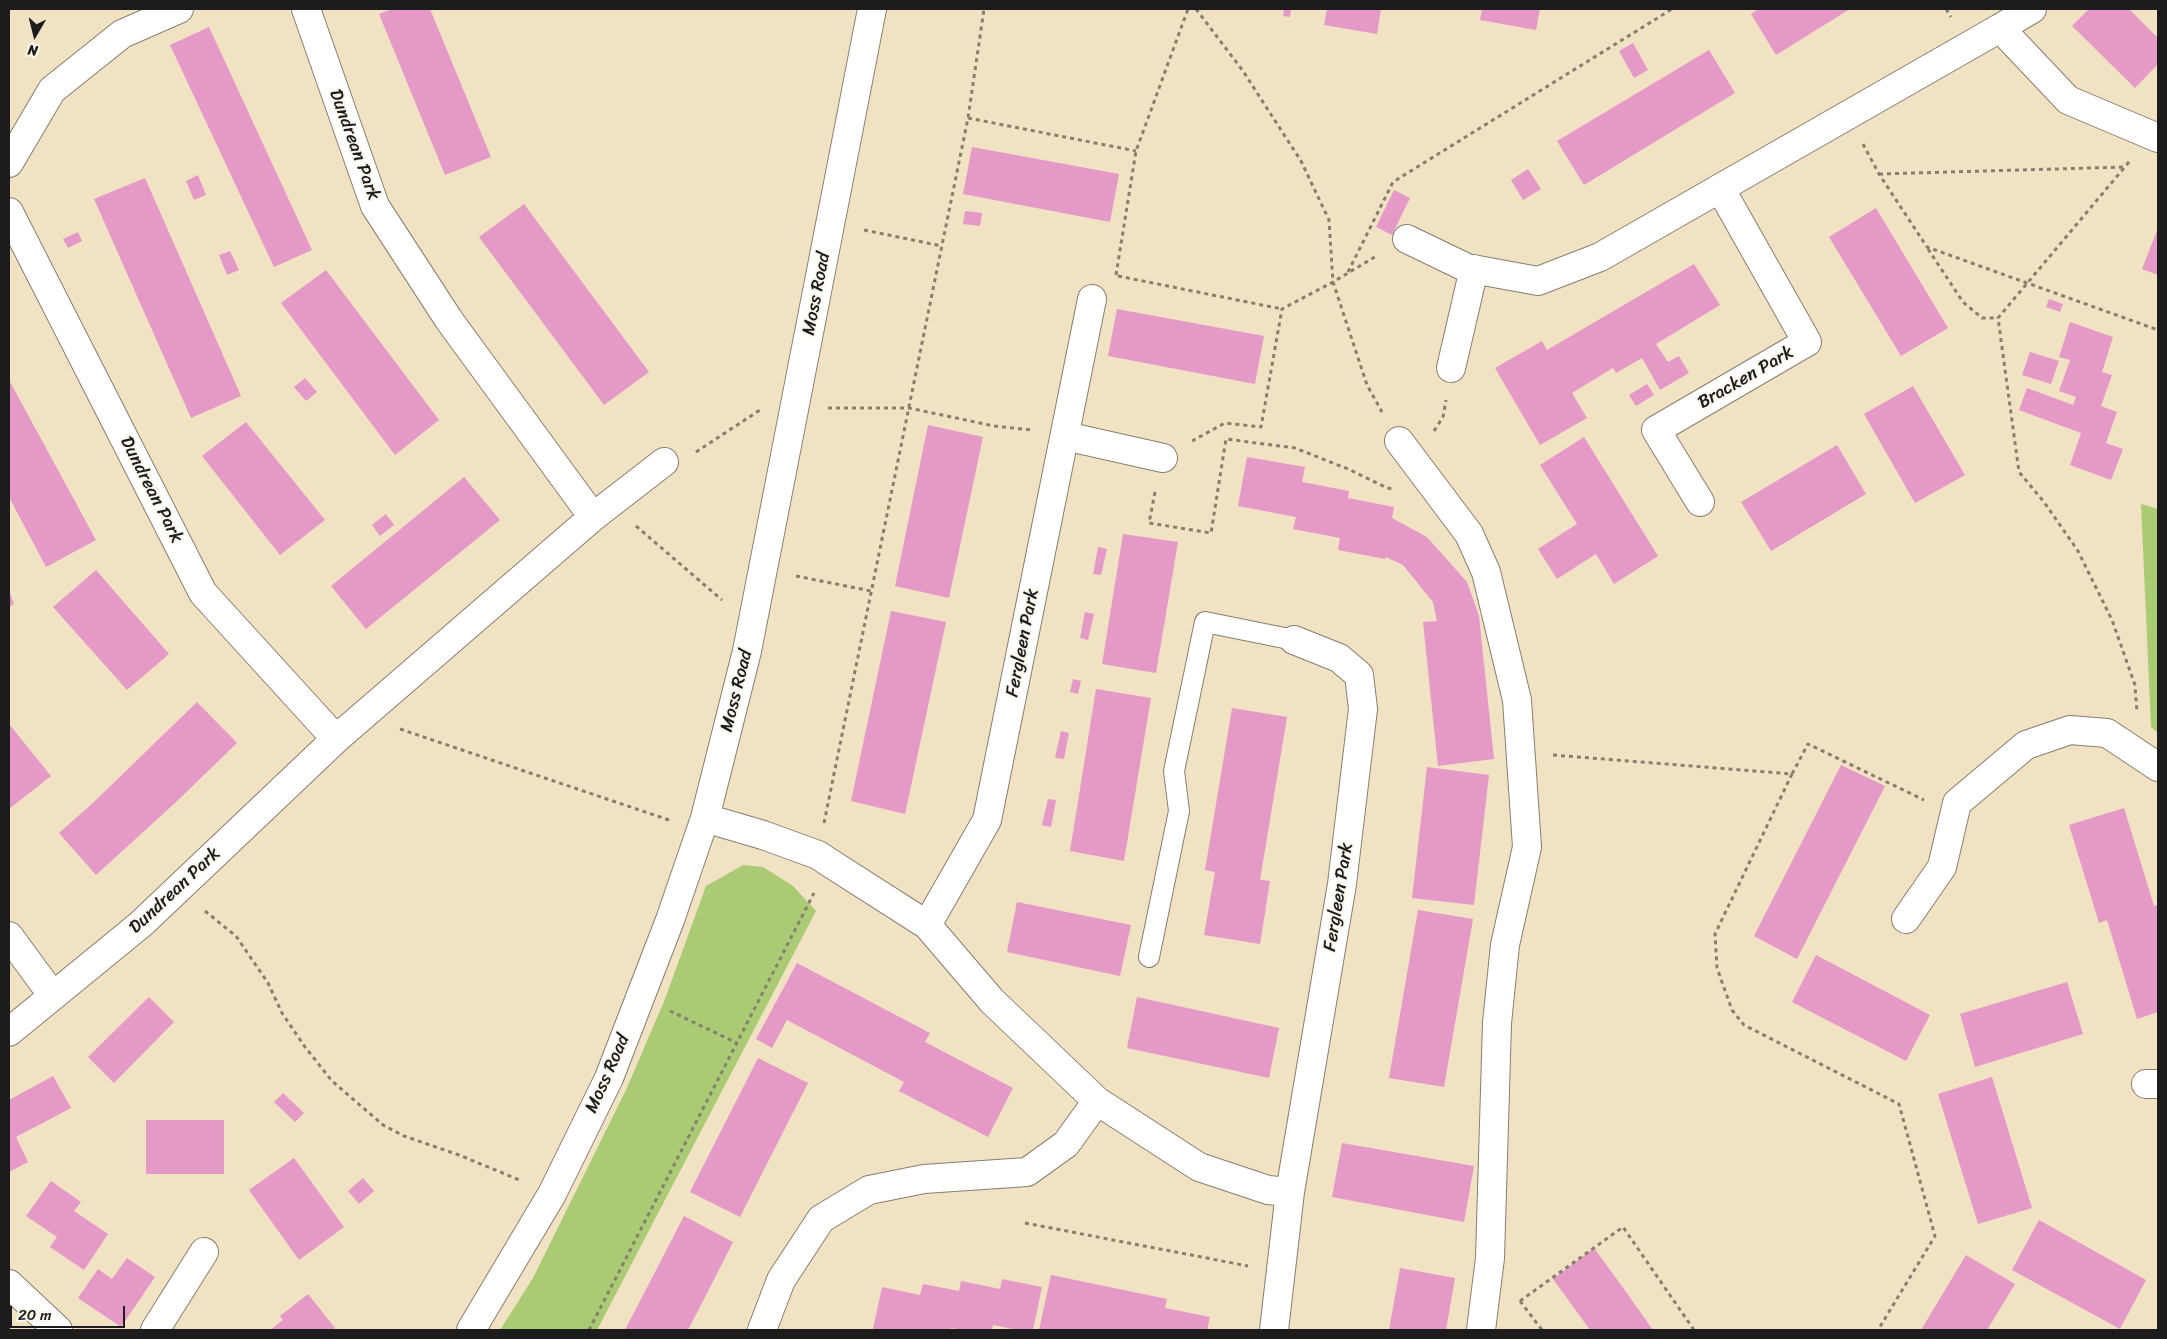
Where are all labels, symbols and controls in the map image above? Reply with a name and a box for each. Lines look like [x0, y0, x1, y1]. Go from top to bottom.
north arrow [10, 10, 60, 60]
text: N [26, 37, 39, 63]
street label: Dundrean Park [324, 87, 384, 203]
street label: Moss Road [798, 251, 836, 337]
street label: Bracken Park [1694, 342, 1798, 414]
street label: Dundrean Park [115, 433, 187, 547]
street label: Fergleen Park [1002, 587, 1044, 699]
street label: Moss Road [716, 648, 758, 734]
street label: Fergleen Park [1320, 841, 1358, 953]
street label: Dundrean Park [125, 843, 225, 939]
street label: Moss Road [581, 1031, 635, 1117]
scale bar [12, 1296, 128, 1328]
text: 20 m [18, 1302, 52, 1328]

